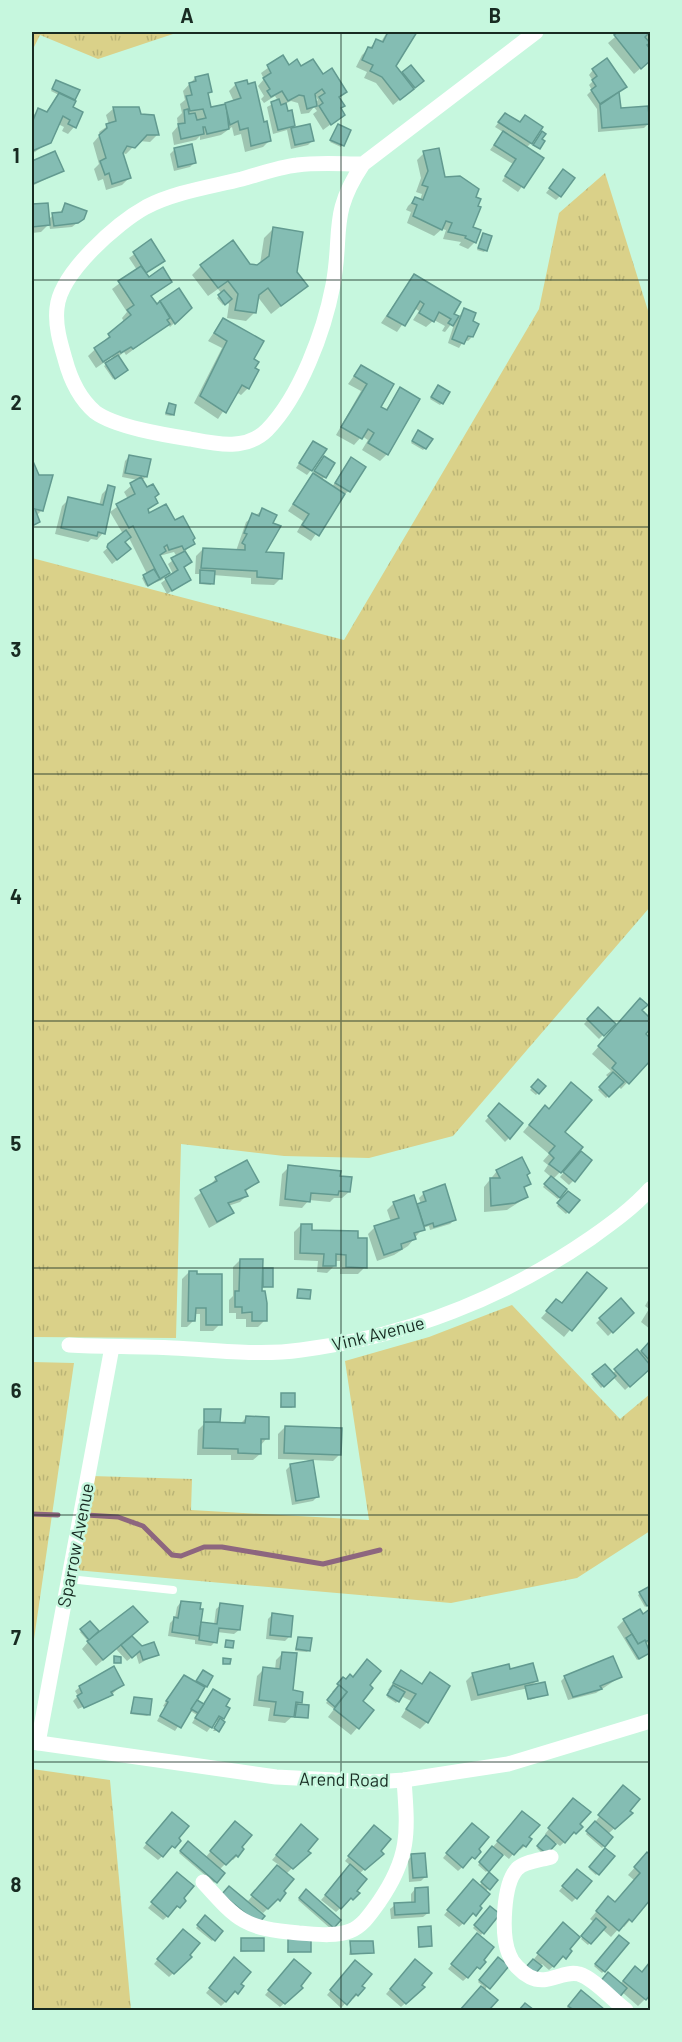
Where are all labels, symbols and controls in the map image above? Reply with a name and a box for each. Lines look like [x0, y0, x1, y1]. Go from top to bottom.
text: A [180, 3, 194, 27]
text: B [489, 3, 501, 27]
text: 1 [12, 143, 20, 167]
text: 2 [10, 390, 22, 414]
text: 3 [11, 637, 21, 661]
text: 4 [10, 884, 22, 908]
text: 5 [11, 1131, 22, 1155]
street label: Vink Avenue [329, 1311, 427, 1355]
text: 6 [11, 1378, 22, 1402]
street label: Sparrow Avenue [52, 1481, 98, 1609]
text: 7 [11, 1625, 21, 1649]
street label: Arend Road [299, 1767, 389, 1791]
text: 8 [11, 1872, 22, 1896]

